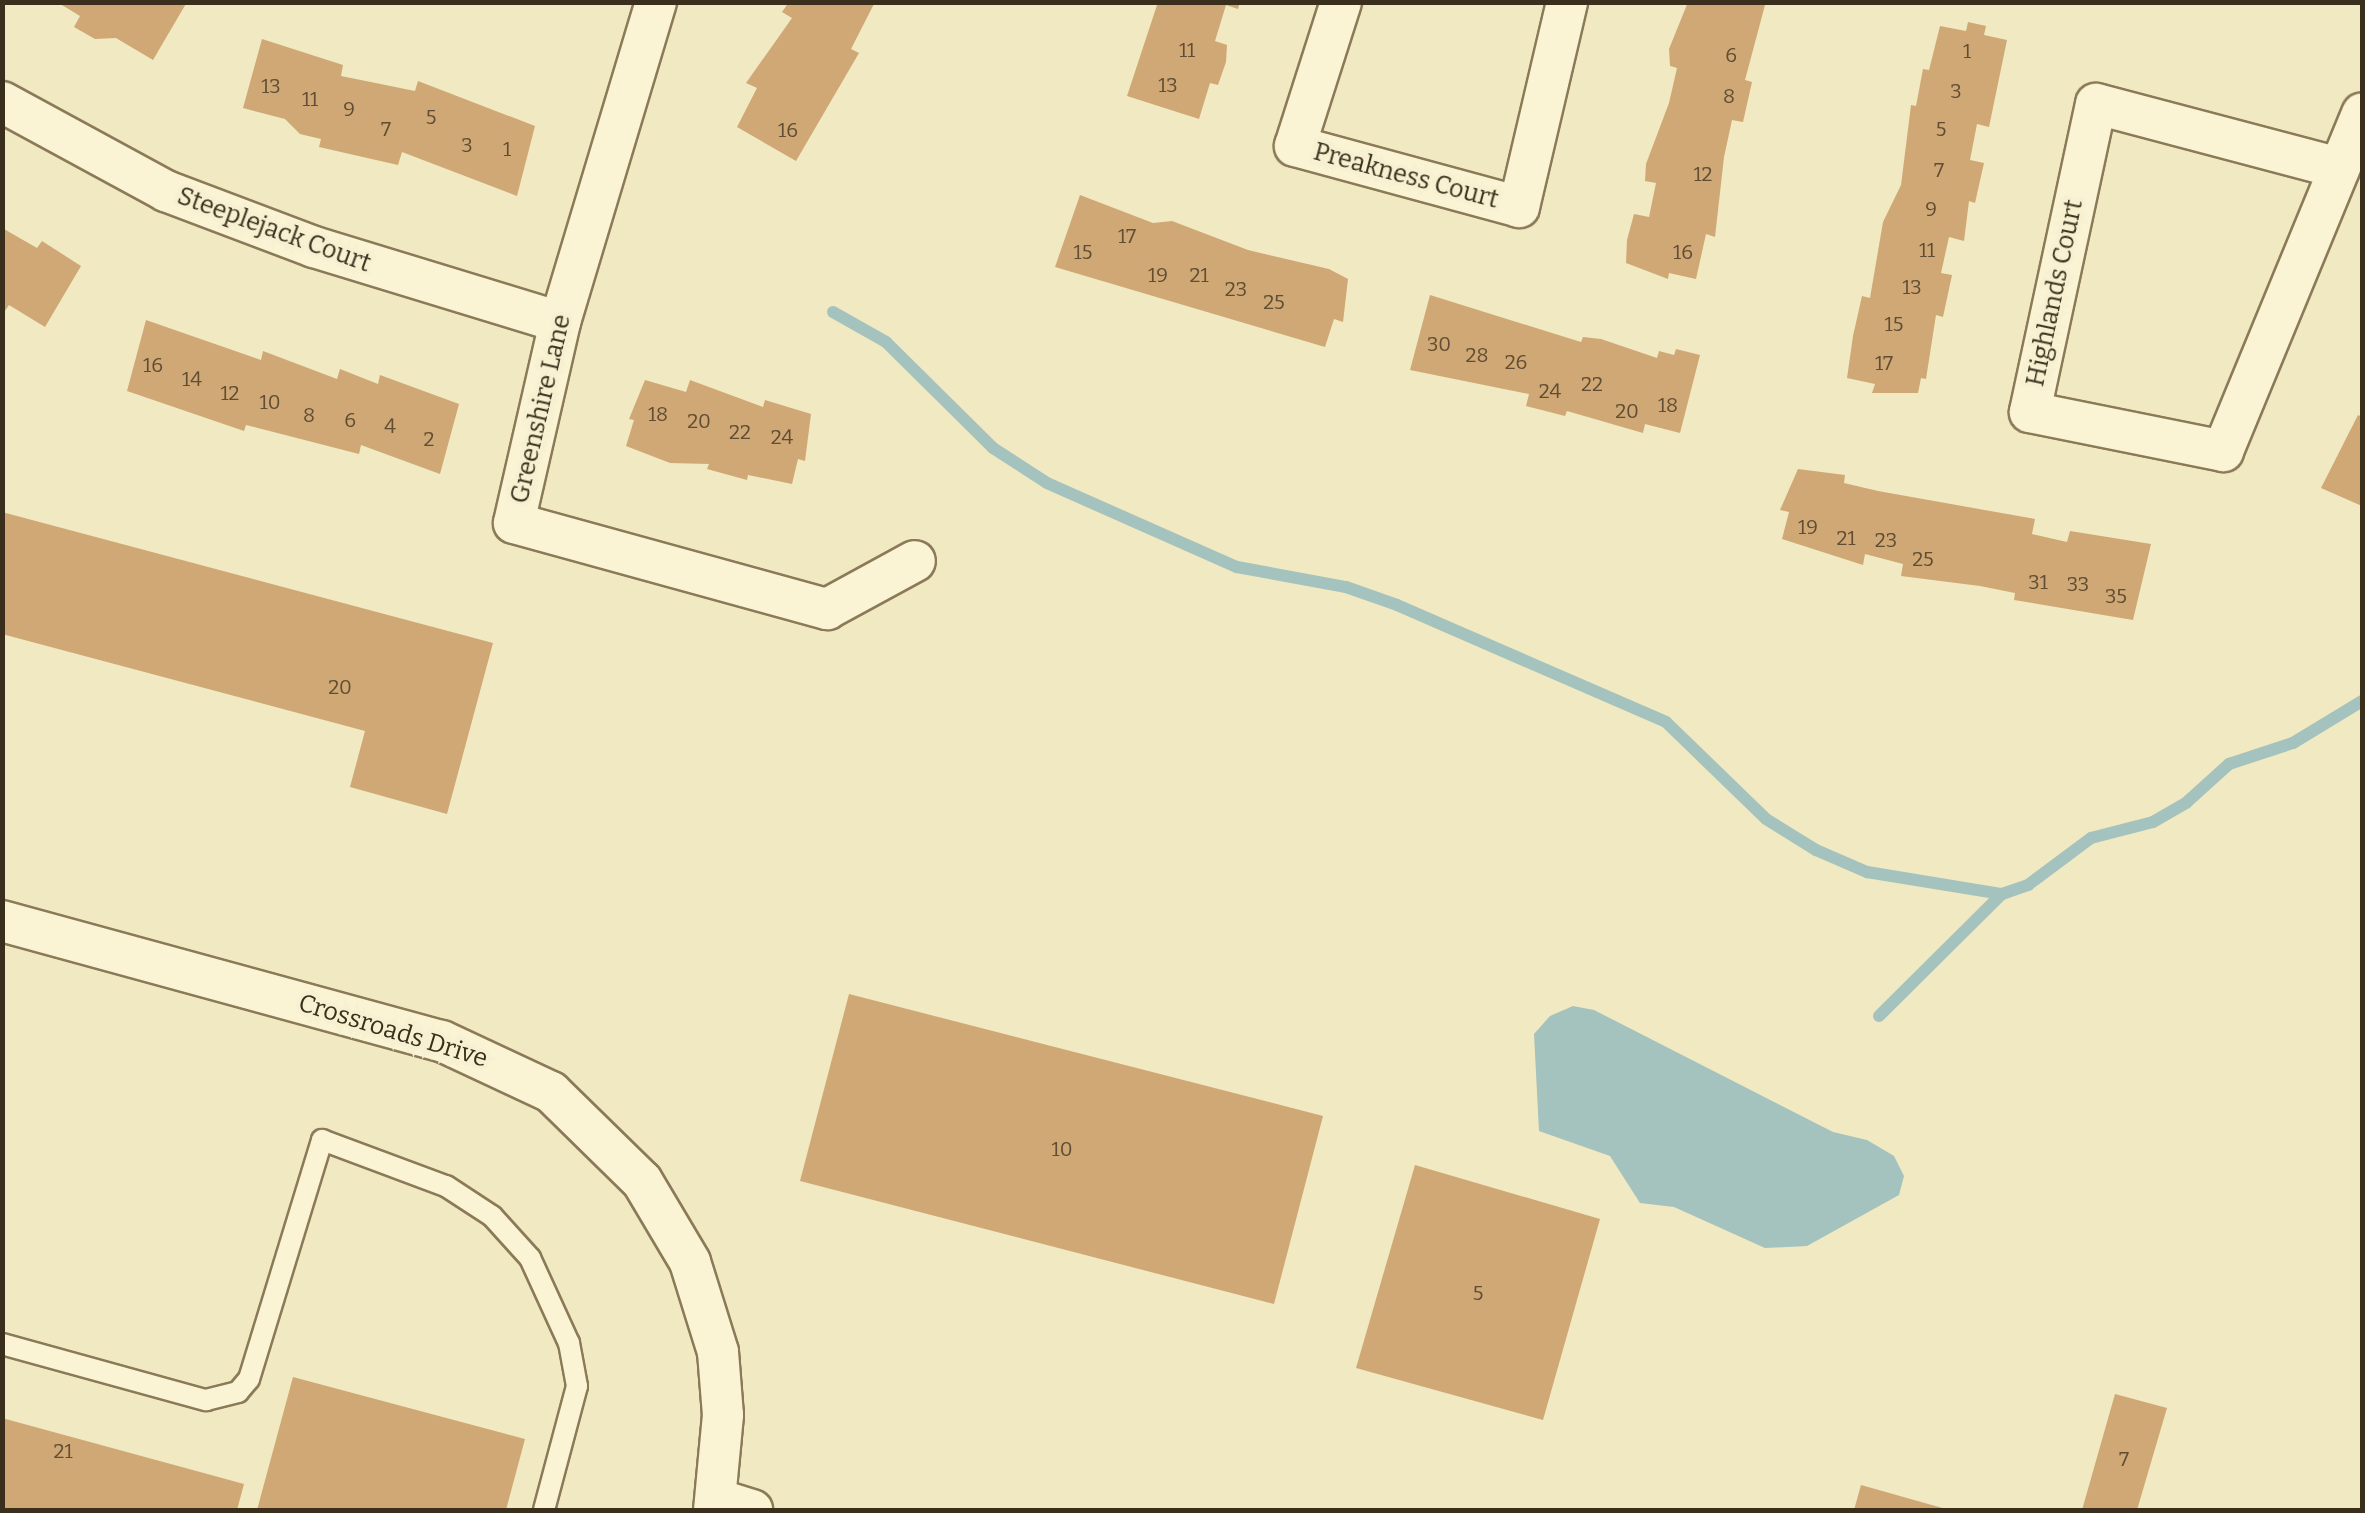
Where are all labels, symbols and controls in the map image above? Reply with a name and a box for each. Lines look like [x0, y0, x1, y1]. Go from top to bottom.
house number: 11 [1179, 38, 1195, 62]
house number: 1 [1963, 39, 1971, 63]
house number: 6 [1725, 43, 1737, 67]
house number: 13 [1158, 73, 1178, 97]
house number: 13 [261, 74, 281, 98]
house number: 3 [1950, 79, 1962, 103]
house number: 8 [1723, 84, 1735, 108]
house number: 11 [302, 87, 318, 111]
house number: 9 [343, 97, 355, 121]
house number: 5 [426, 105, 436, 129]
house number: 7 [381, 117, 391, 141]
house number: 5 [1936, 117, 1946, 141]
house number: 16 [778, 118, 798, 142]
house number: 3 [461, 133, 473, 157]
house number: 1 [503, 137, 511, 161]
street label: Preakness Court [1310, 137, 1502, 215]
house number: 7 [1934, 158, 1944, 182]
house number: 12 [1694, 162, 1712, 186]
street label: Steeplejack Court [173, 181, 375, 279]
house number: 9 [1925, 197, 1937, 221]
street label: Highlands Court [2021, 197, 2089, 389]
house number: 17 [1118, 224, 1136, 248]
house number: 11 [1919, 238, 1935, 262]
house number: 15 [1074, 240, 1092, 264]
house number: 16 [1673, 240, 1693, 264]
house number: 19 [1148, 263, 1168, 287]
house number: 21 [1190, 263, 1208, 287]
house number: 13 [1902, 275, 1922, 299]
house number: 23 [1225, 277, 1247, 301]
house number: 25 [1263, 290, 1285, 314]
street label: Greenshire Lane [505, 312, 577, 506]
house number: 15 [1885, 312, 1903, 336]
house number: 30 [1427, 332, 1451, 356]
house number: 28 [1466, 343, 1488, 367]
house number: 26 [1505, 350, 1527, 374]
house number: 17 [1875, 351, 1893, 375]
house number: 16 [143, 353, 163, 377]
house number: 14 [182, 367, 202, 391]
house number: 22 [1581, 372, 1603, 396]
house number: 24 [1539, 379, 1561, 403]
house number: 12 [221, 381, 239, 405]
house number: 10 [260, 390, 280, 414]
house number: 18 [1658, 393, 1678, 417]
house number: 20 [1615, 399, 1639, 423]
house number: 18 [648, 402, 668, 426]
house number: 8 [303, 403, 315, 427]
house number: 6 [344, 408, 356, 432]
house number: 20 [687, 409, 711, 433]
house number: 4 [384, 414, 396, 438]
house number: 22 [729, 420, 751, 444]
house number: 24 [771, 425, 793, 449]
house number: 2 [424, 427, 434, 451]
house number: 19 [1798, 515, 1818, 539]
house number: 21 [1837, 526, 1855, 550]
house number: 23 [1875, 528, 1897, 552]
house number: 25 [1912, 547, 1934, 571]
house number: 31 [2028, 570, 2048, 594]
house number: 33 [2067, 572, 2089, 596]
house number: 35 [2105, 584, 2127, 608]
house number: 20 [328, 675, 352, 699]
street label: Crossroads Drive [295, 988, 491, 1074]
house number: 10 [1052, 1137, 1072, 1161]
house number: 5 [1473, 1281, 1483, 1305]
house number: 21 [54, 1439, 72, 1463]
house number: 7 [2119, 1447, 2129, 1471]

